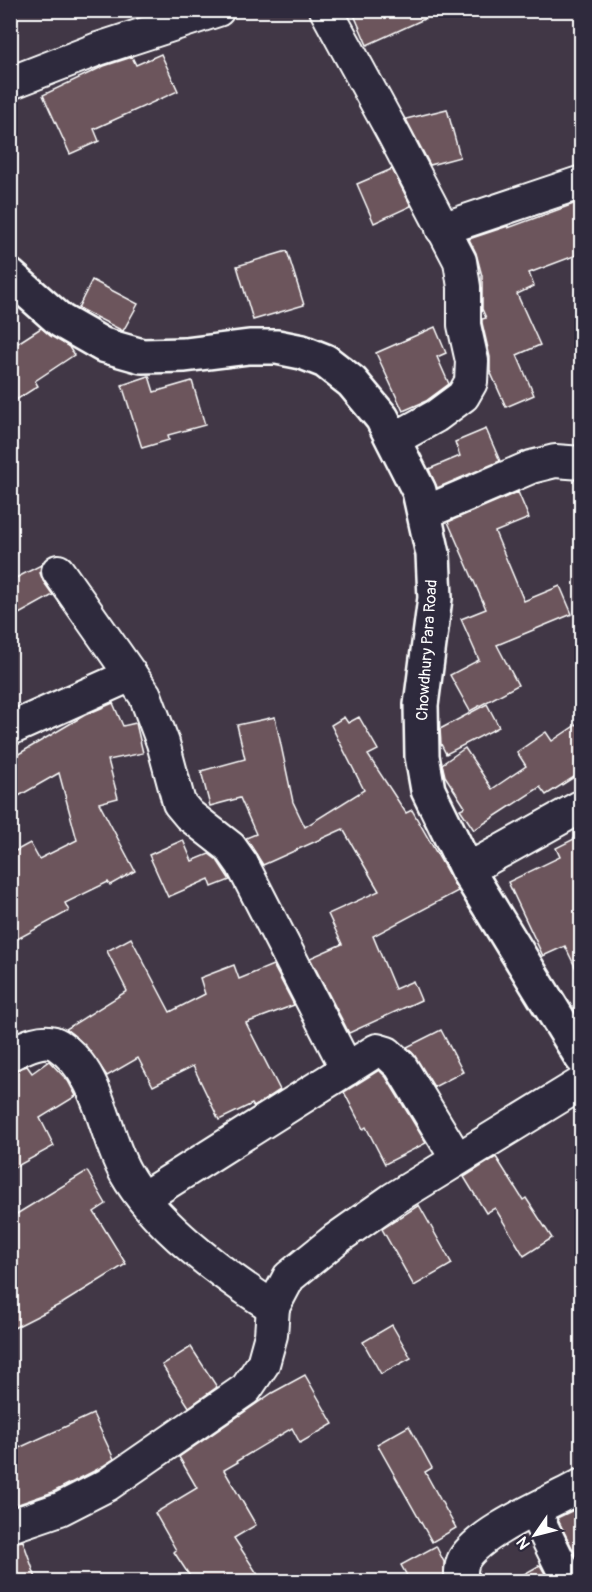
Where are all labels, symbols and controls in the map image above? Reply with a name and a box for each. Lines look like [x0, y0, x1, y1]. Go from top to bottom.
street label: Chowdhury Para Road [412, 579, 442, 721]
north arrow [505, 1505, 565, 1565]
text: N [512, 1533, 535, 1553]

